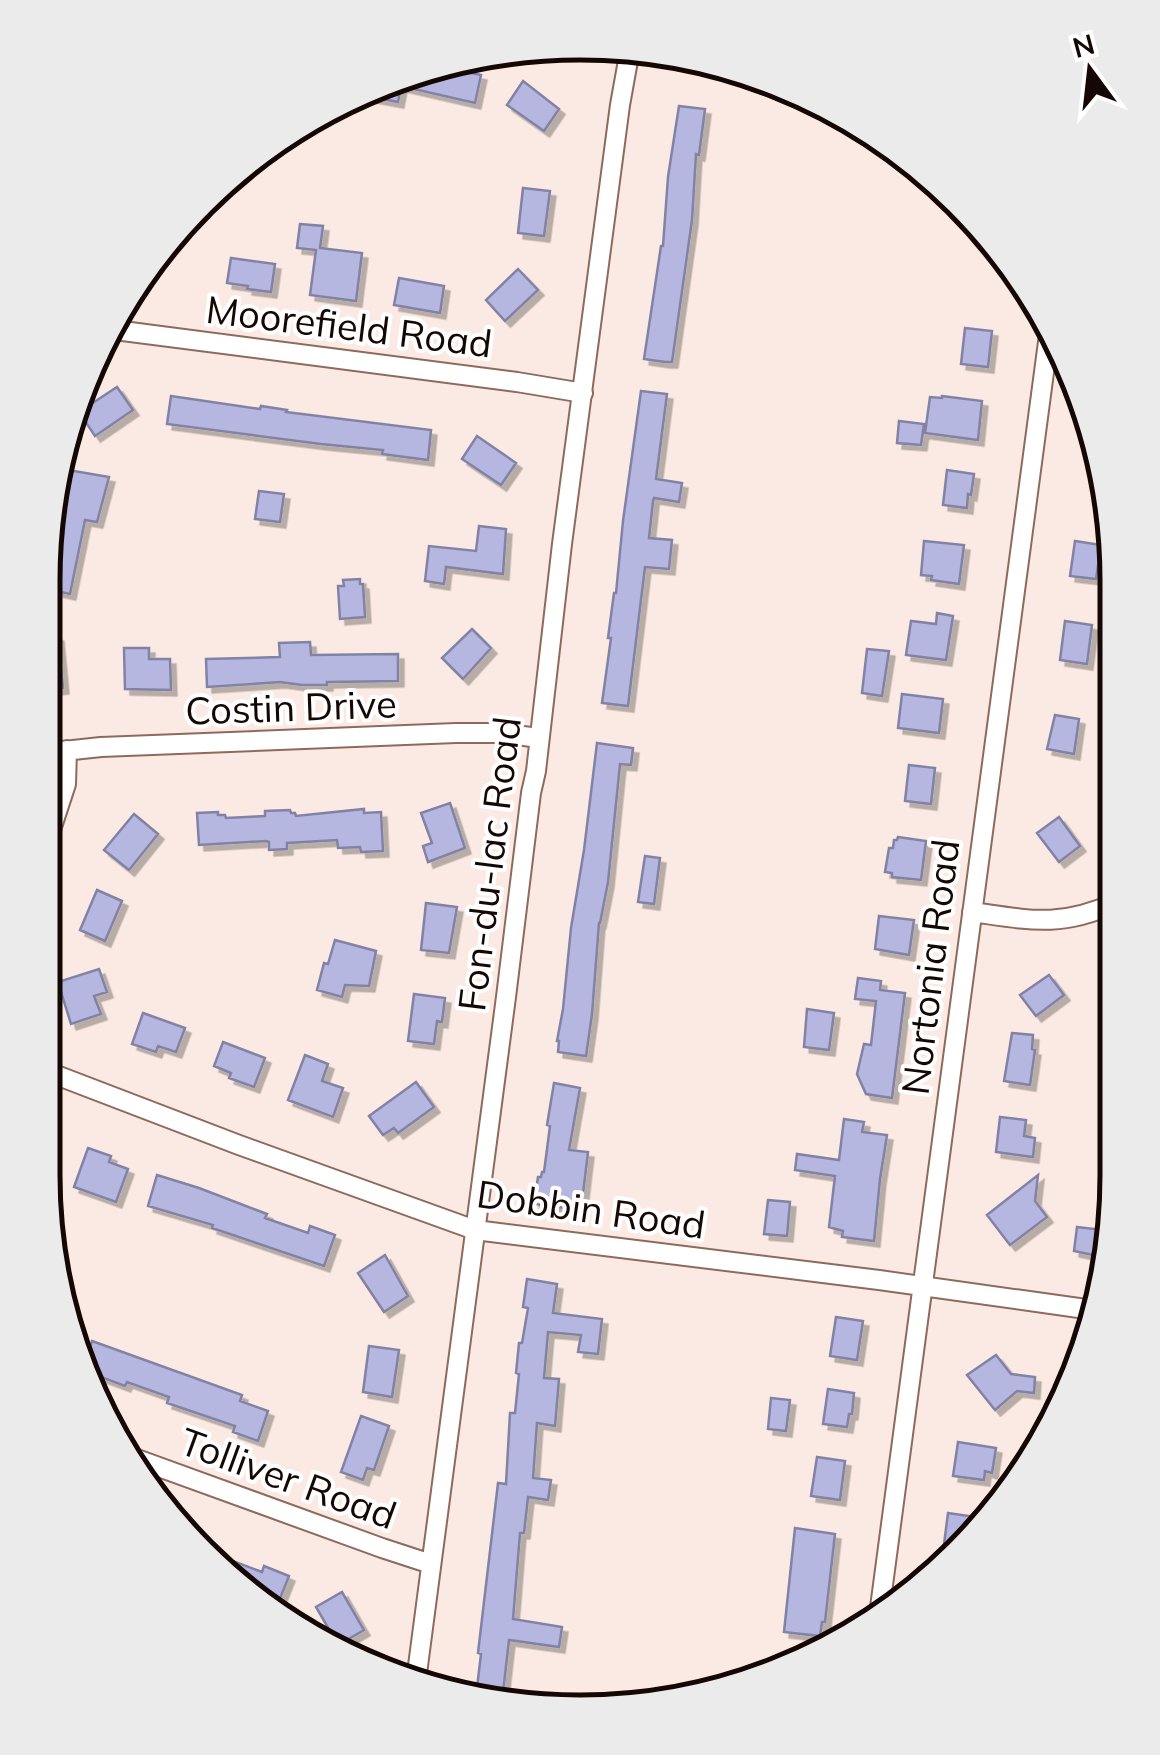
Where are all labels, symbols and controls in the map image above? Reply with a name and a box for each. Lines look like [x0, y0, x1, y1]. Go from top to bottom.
north arrow [1040, 20, 1140, 120]
text: N [1069, 26, 1098, 65]
street label: Moorefield Road [203, 285, 495, 367]
street label: Costin Drive [185, 679, 397, 735]
street label: Fon-du-lac Road [447, 714, 531, 1014]
street label: Nortonia Road [891, 836, 969, 1097]
street label: Dobbin Road [474, 1169, 708, 1249]
street label: Tolliver Road [174, 1417, 403, 1539]

